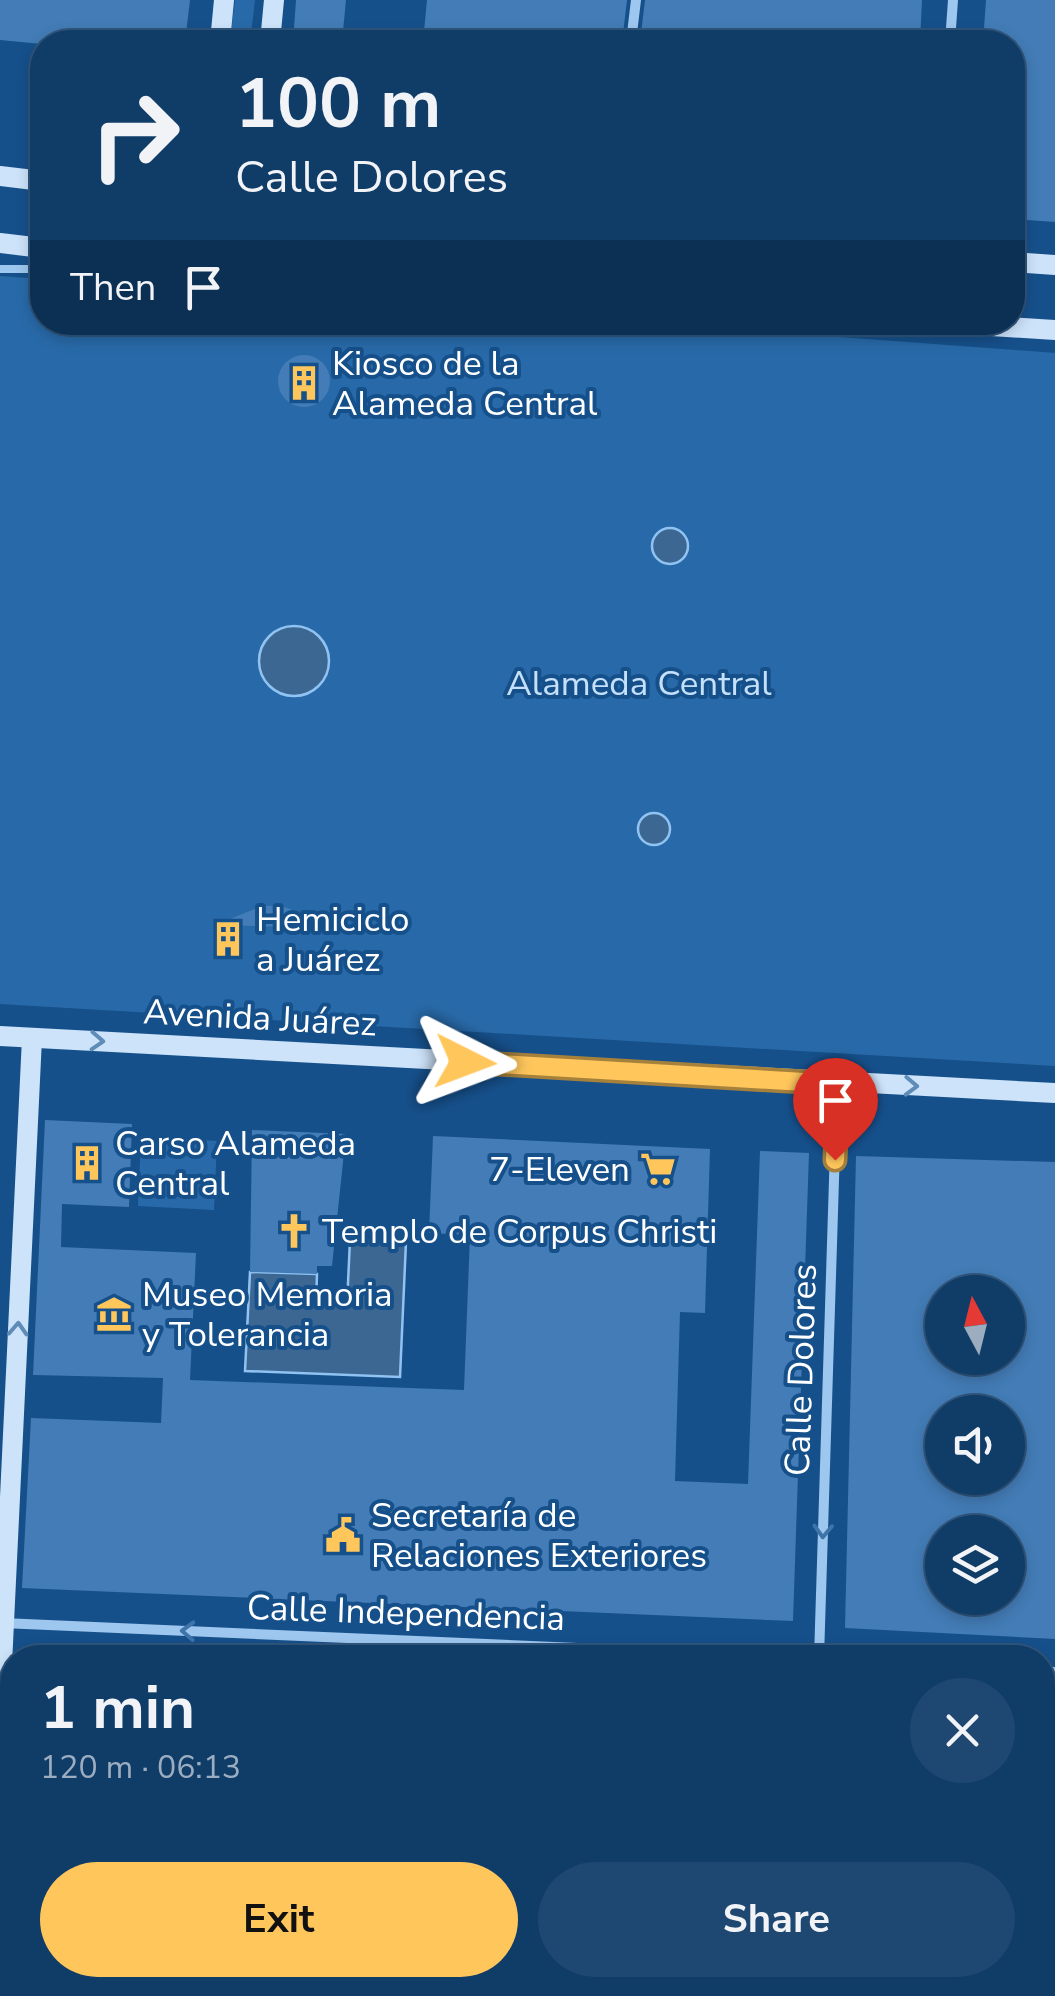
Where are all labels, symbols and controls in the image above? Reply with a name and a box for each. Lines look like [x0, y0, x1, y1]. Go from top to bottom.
text: 100 m [235, 56, 441, 152]
icon: right [70, 70, 200, 200]
text: Calle Dolores [235, 147, 508, 208]
icon: arrive [176, 260, 231, 315]
text: Then [70, 262, 156, 313]
place label: Kiosco de la Alameda Central [332, 340, 598, 427]
building icon: Kiosco de la Alameda Central [285, 364, 323, 402]
park label: Alameda Central [506, 660, 772, 707]
place label: Hemiciclo a Juárez [256, 896, 410, 983]
building icon: Hemiciclo a Juárez [209, 920, 247, 958]
street label: Avenida Juárez [142, 988, 378, 1048]
position arrow [413, 1010, 517, 1114]
one-way arrow [90, 1030, 106, 1052]
pin [793, 1058, 878, 1161]
icon: arrive [808, 1073, 863, 1128]
one-way arrow [904, 1076, 920, 1097]
place label: Carso Alameda Central [115, 1120, 356, 1207]
building icon: Carso Alameda Central [68, 1144, 106, 1182]
place label: 7-Eleven [489, 1146, 630, 1193]
supermarket icon: 7-Eleven [639, 1150, 677, 1188]
place label: Templo de Corpus Christi [322, 1208, 717, 1255]
church icon: Templo de Corpus Christi [275, 1212, 313, 1250]
street label: Calle Dolores [774, 1263, 828, 1477]
place label: Museo Memoria y Tolerancia [142, 1271, 393, 1358]
north arrow [925, 1275, 1025, 1375]
map controls [925, 1275, 1025, 1615]
museum icon: Museo Memoria y Tolerancia [95, 1295, 133, 1333]
one-way arrow [8, 1321, 29, 1337]
button: sound [925, 1395, 1025, 1495]
place label: Secretaría de Relaciones Exteriores [371, 1492, 707, 1579]
button: layers [925, 1515, 1025, 1615]
public building icon: Secretaría de Relaciones Exteriores [324, 1516, 362, 1554]
one-way arrow [813, 1524, 834, 1540]
street label: Calle Independencia [246, 1584, 566, 1642]
one-way arrow [180, 1621, 196, 1642]
text: 1 min [40, 1667, 195, 1749]
button: close [910, 1678, 1015, 1783]
text: 120 m · 06:13 [40, 1746, 241, 1789]
button: Exit [40, 1862, 518, 1977]
button: Share [538, 1862, 1015, 1977]

